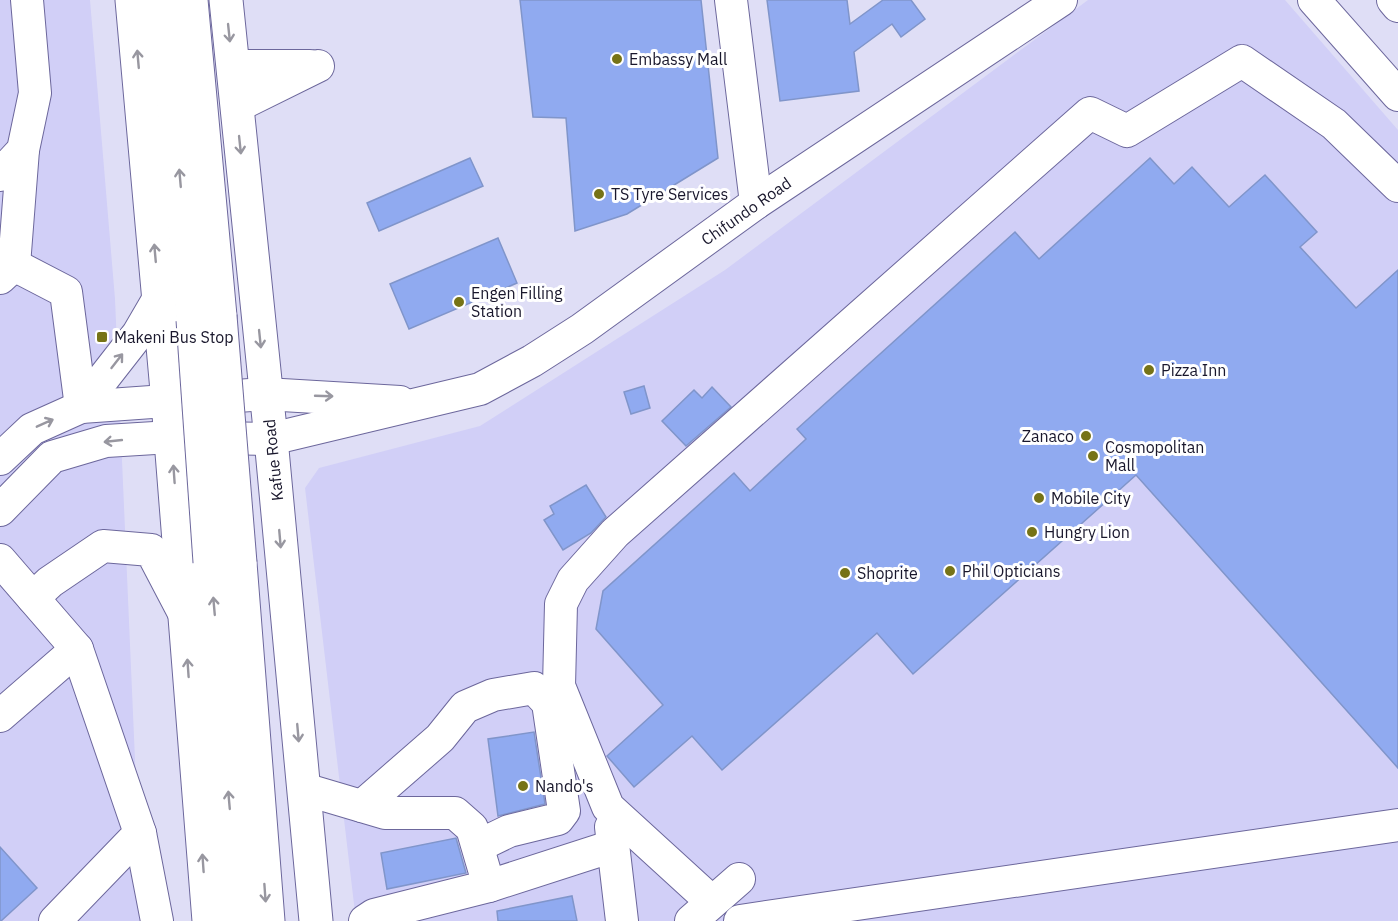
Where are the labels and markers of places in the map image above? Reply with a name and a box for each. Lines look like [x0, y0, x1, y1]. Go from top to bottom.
place label: Embassy Mall [629, 49, 727, 69]
marker: Embassy Mall [610, 52, 624, 66]
place label: TS Tyre Services [611, 184, 728, 204]
marker: TS Tyre Services [592, 187, 606, 201]
place label: Engen Filling Station [471, 283, 563, 321]
marker: Engen Filling Station [452, 295, 466, 309]
place label: Makeni Bus Stop [114, 327, 234, 347]
marker: Makeni Bus Stop [95, 330, 109, 344]
place label: Pizza Inn [1161, 360, 1226, 380]
marker: Pizza Inn [1142, 363, 1156, 377]
place label: Zanaco [1022, 426, 1074, 446]
marker: Zanaco [1079, 429, 1093, 443]
place label: Cosmopolitan Mall [1105, 437, 1204, 475]
marker: Cosmopolitan Mall [1086, 449, 1100, 463]
place label: Mobile City [1051, 488, 1131, 508]
marker: Mobile City [1032, 491, 1046, 505]
place label: Hungry Lion [1044, 522, 1130, 542]
marker: Hungry Lion [1025, 525, 1039, 539]
place label: Phil Opticians [962, 561, 1061, 581]
place label: Shoprite [857, 563, 918, 583]
marker: Phil Opticians [943, 564, 957, 578]
marker: Shoprite [838, 566, 852, 580]
place label: Nando's [535, 776, 594, 796]
marker: Nando's [516, 779, 530, 793]

